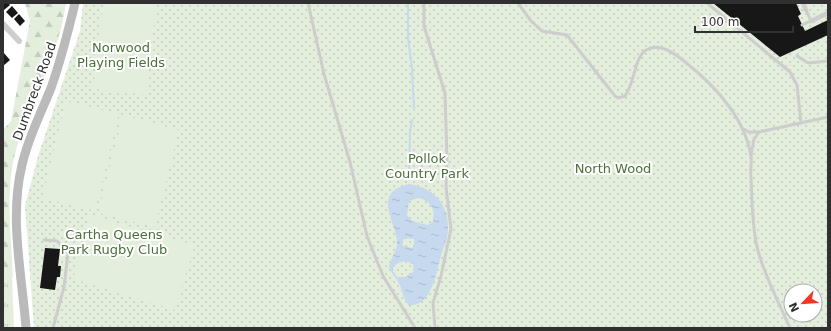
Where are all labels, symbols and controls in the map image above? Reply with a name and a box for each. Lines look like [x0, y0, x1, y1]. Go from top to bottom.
scale bar [695, 8, 793, 34]
text: 100 m [701, 15, 739, 29]
street label: Dumbreck Road [10, 40, 59, 142]
park label: Norwood Playing Fields [77, 40, 165, 70]
park label: Pollok Country Park [385, 151, 469, 181]
park label: North Wood [575, 161, 651, 176]
park label: Cartha Queens Park Rugby Club [61, 227, 167, 257]
north arrow [783, 283, 823, 323]
text: N [787, 300, 802, 314]

